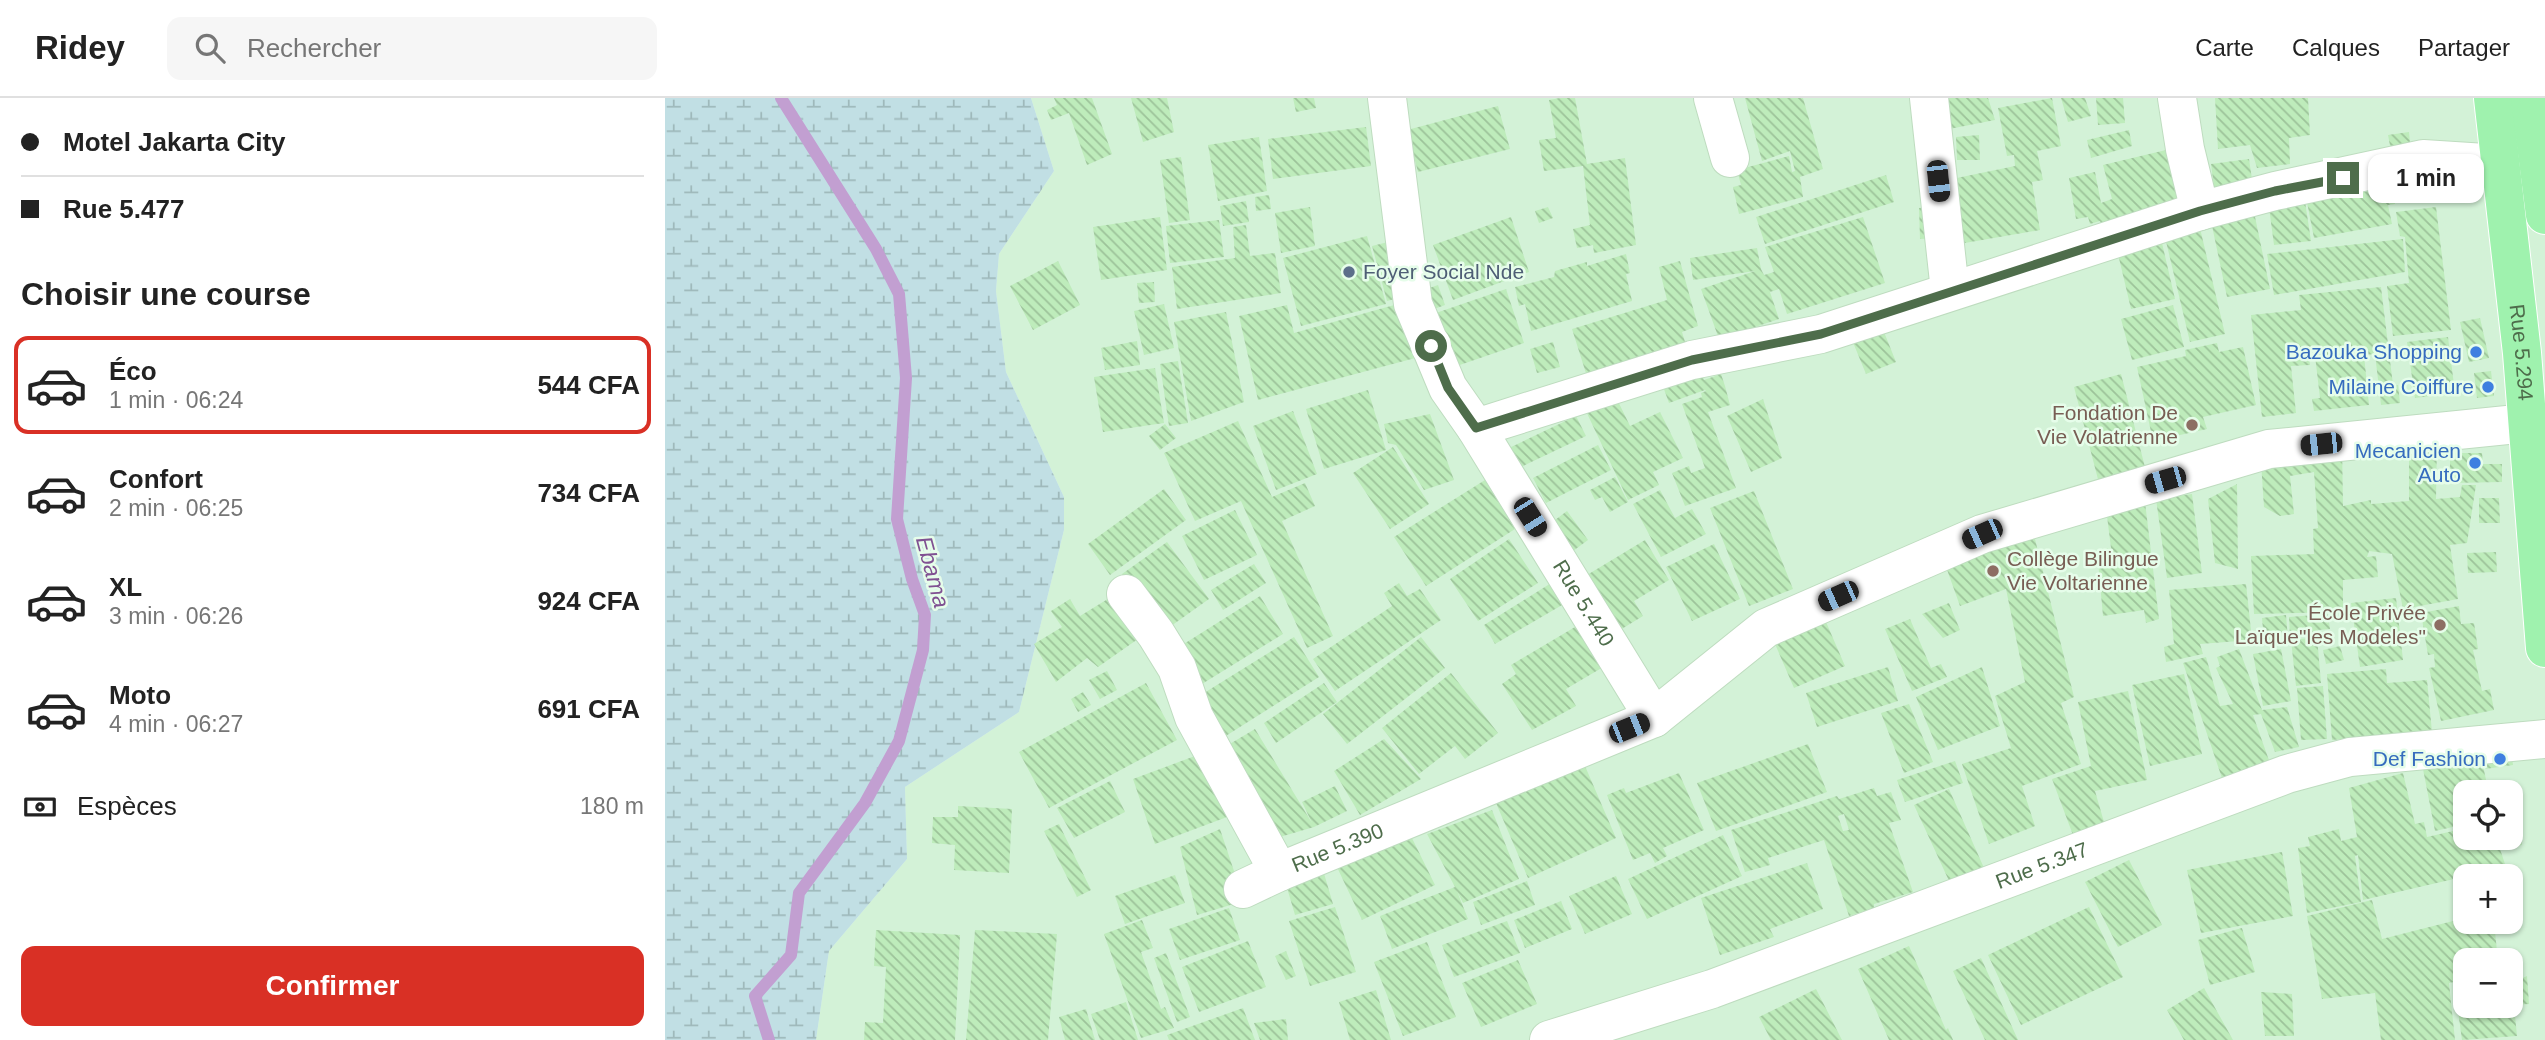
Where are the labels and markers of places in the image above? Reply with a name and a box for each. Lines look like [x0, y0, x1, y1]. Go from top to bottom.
place label: Foyer Social Nde [1363, 260, 1524, 283]
marker: Foyer Social Nde [1341, 264, 1357, 280]
place label: Bazouka Shopping [2286, 340, 2462, 363]
marker: Bazouka Shopping [2468, 344, 2484, 360]
place label: Milaine Coiffure [2328, 375, 2474, 398]
marker: Milaine Coiffure [2480, 379, 2496, 395]
place label: Fondation De Vie Volatrienne [2037, 401, 2178, 448]
marker: Fondation De Vie Volatrienne [2184, 417, 2200, 433]
place label: Mecanicien Auto [2355, 439, 2461, 486]
marker: Mecanicien Auto [2467, 455, 2483, 471]
place label: Collège Bilingue Vie Voltarienne [2007, 547, 2159, 594]
marker: Collège Bilingue Vie Voltarienne [1985, 563, 2001, 579]
place label: École Privée Laïque"les Modeles" [2235, 601, 2426, 648]
marker: École Privée Laïque"les Modeles" [2432, 617, 2448, 633]
place label: Def Fashion [2373, 747, 2486, 770]
marker: Def Fashion [2492, 751, 2508, 767]

